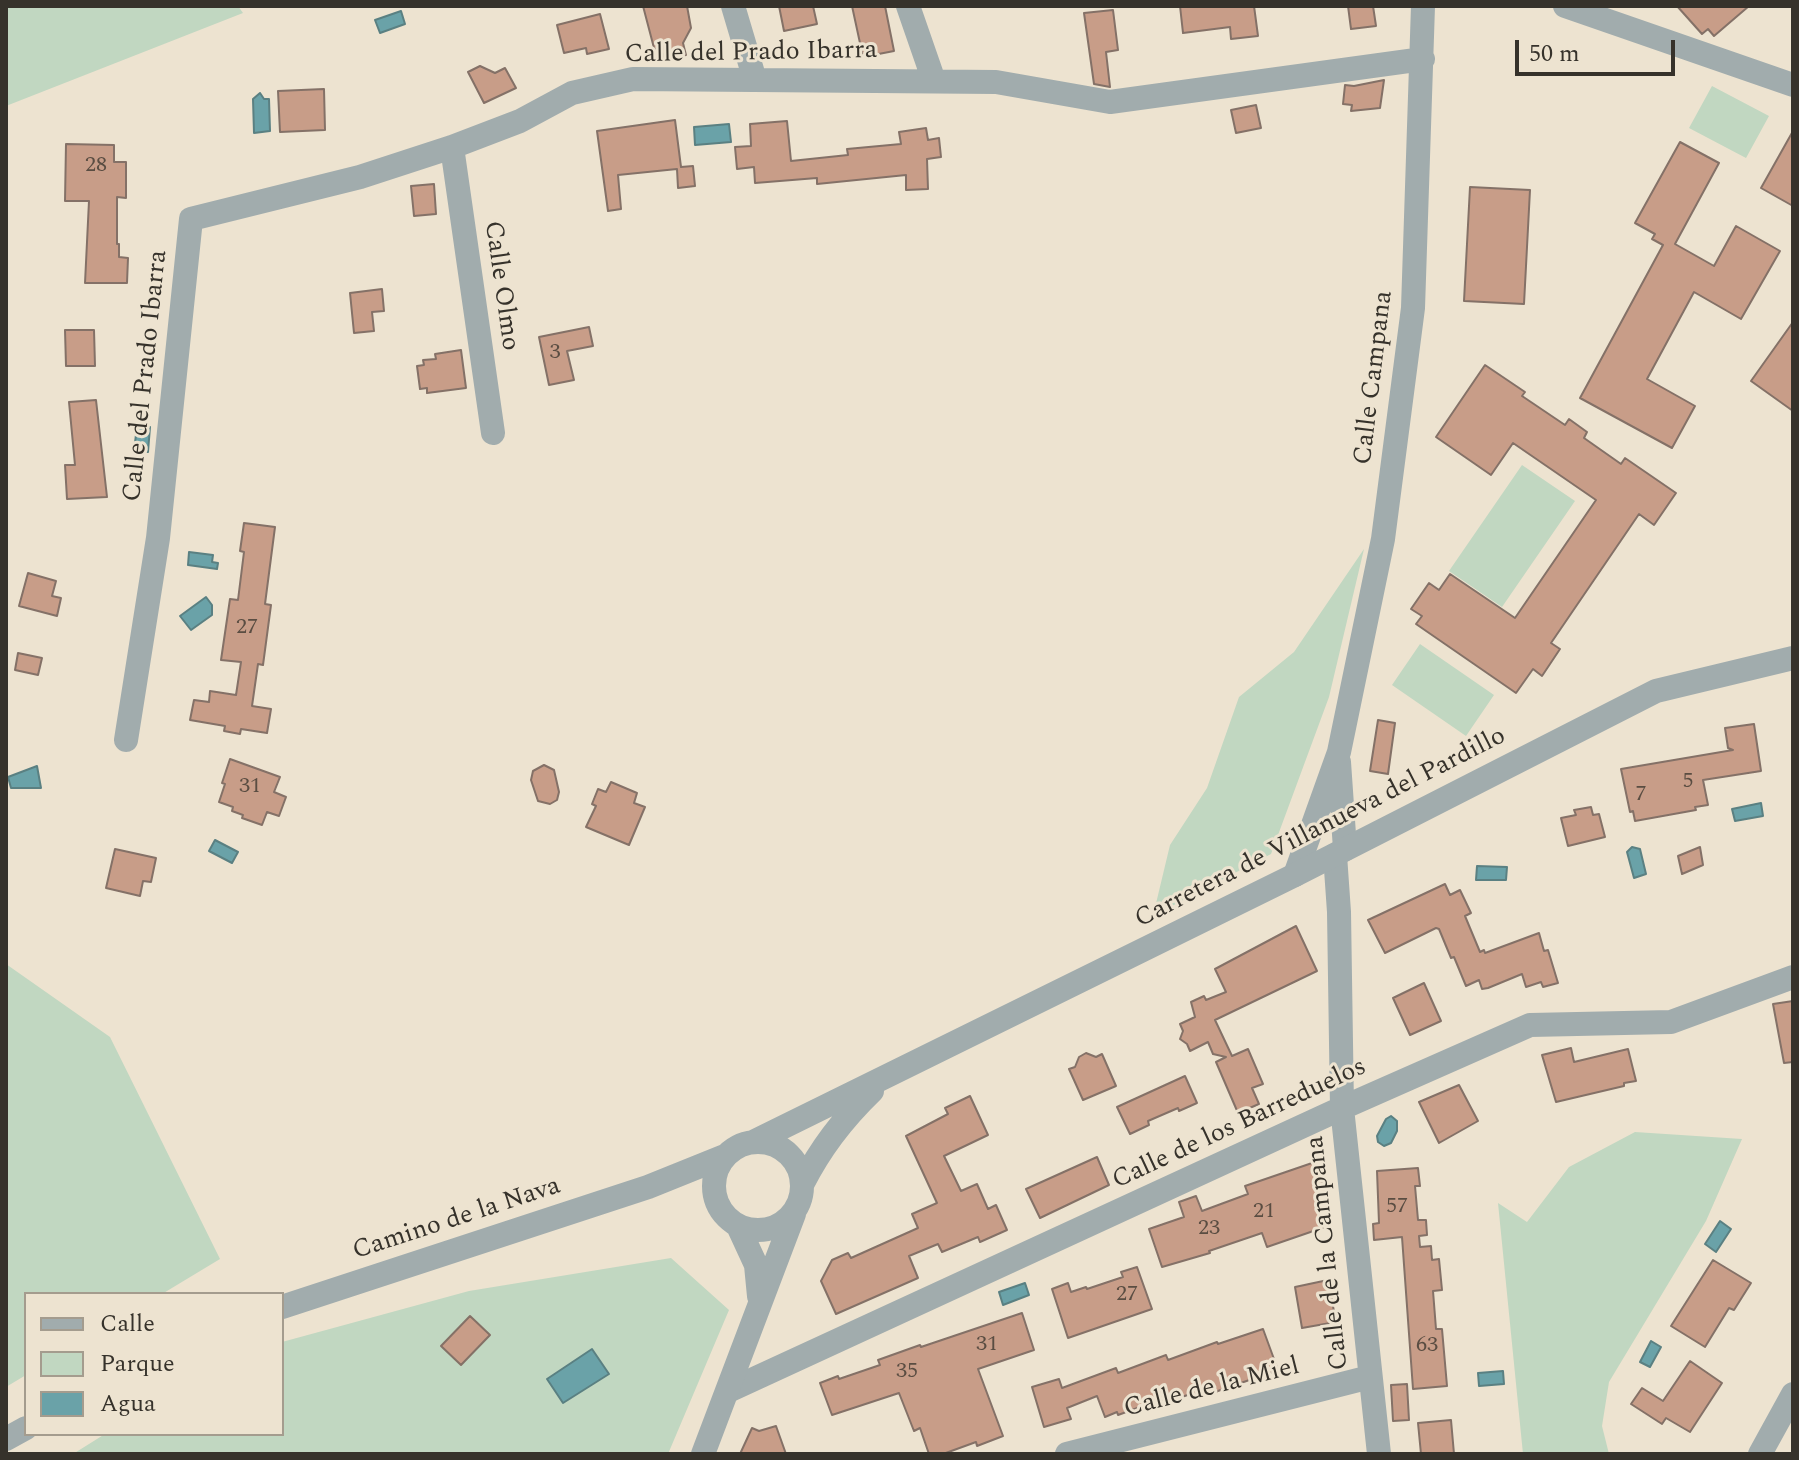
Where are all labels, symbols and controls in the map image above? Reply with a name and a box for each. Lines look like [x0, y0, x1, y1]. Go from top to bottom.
scale bar [1519, 24, 1679, 74]
street label: Calle del Prado Ibarra [624, 36, 878, 72]
text: 50 m [1529, 36, 1580, 72]
house number: 28 [85, 154, 107, 180]
street label: Calle Olmo [475, 219, 525, 353]
street label: Calle del Prado Ibarra [118, 249, 176, 503]
street label: Calle Campana [1349, 289, 1401, 467]
house number: 3 [550, 341, 560, 367]
house number: 27 [236, 616, 258, 642]
street label: Carretera de Villanueva del Pardillo [1130, 722, 1512, 936]
house number: 5 [1683, 770, 1693, 796]
house number: 31 [239, 775, 261, 801]
house number: 7 [1636, 783, 1646, 809]
street label: Calle de los Barreduelos [1108, 1052, 1372, 1198]
street label: Calle de la Campana [1301, 1134, 1357, 1372]
street label: Camino de la Nava [349, 1172, 565, 1268]
house number: 57 [1386, 1195, 1408, 1221]
house number: 21 [1253, 1200, 1275, 1226]
house number: 23 [1198, 1217, 1220, 1243]
house number: 27 [1116, 1283, 1138, 1309]
legend [24, 1292, 284, 1436]
text: Calle [100, 1306, 155, 1342]
house number: 31 [976, 1333, 998, 1359]
house number: 63 [1416, 1334, 1438, 1360]
text: Parque [100, 1346, 175, 1382]
street label: Calle de la Miel [1121, 1352, 1303, 1426]
house number: 35 [896, 1360, 918, 1386]
text: Agua [100, 1386, 156, 1422]

